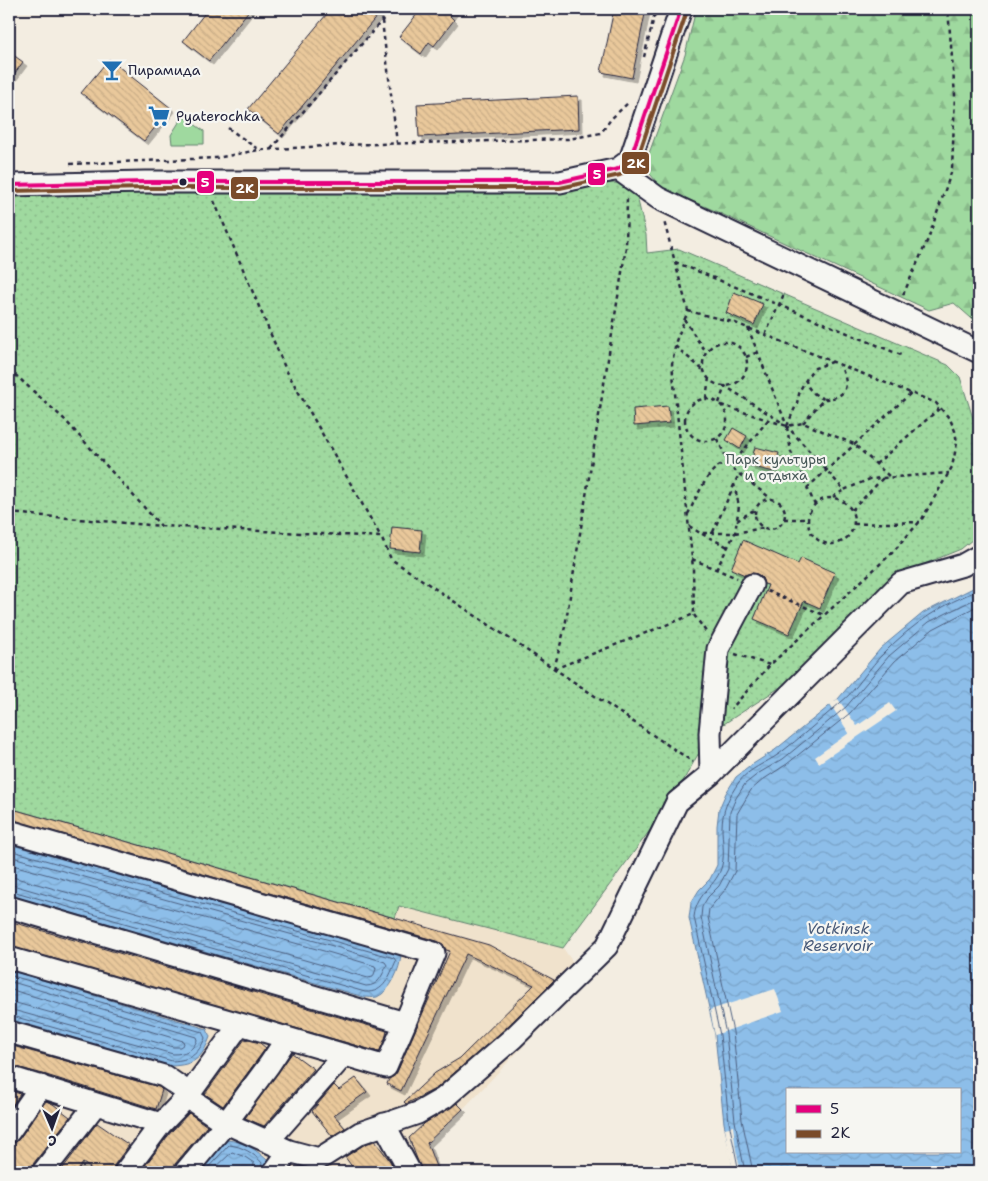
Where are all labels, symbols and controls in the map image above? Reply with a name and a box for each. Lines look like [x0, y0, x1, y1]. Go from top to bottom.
bar icon: Пирамида [99, 57, 125, 83]
place label: Пирамида [128, 61, 201, 79]
supermarket icon: Pyaterochka [146, 103, 172, 129]
place label: Pyaterochka [176, 107, 260, 125]
line badge: 2К [621, 151, 650, 175]
text: 2К [626, 154, 646, 172]
line badge: 5 [587, 162, 606, 186]
text: 5 [593, 165, 602, 183]
line badge: 5 [196, 170, 215, 194]
text: 5 [201, 173, 210, 191]
line badge: 2К [230, 176, 259, 200]
unlabelled marker [178, 177, 188, 187]
text: 2К [235, 179, 255, 197]
park label: Парк культуры и отдыха [726, 450, 826, 484]
water label: Votkinsk Reservoir [803, 919, 874, 956]
legend [786, 1088, 960, 1154]
text: 5 [830, 1099, 839, 1119]
north arrow [28, 1104, 78, 1154]
text: 2К [830, 1123, 851, 1143]
text: С [48, 1132, 57, 1150]

